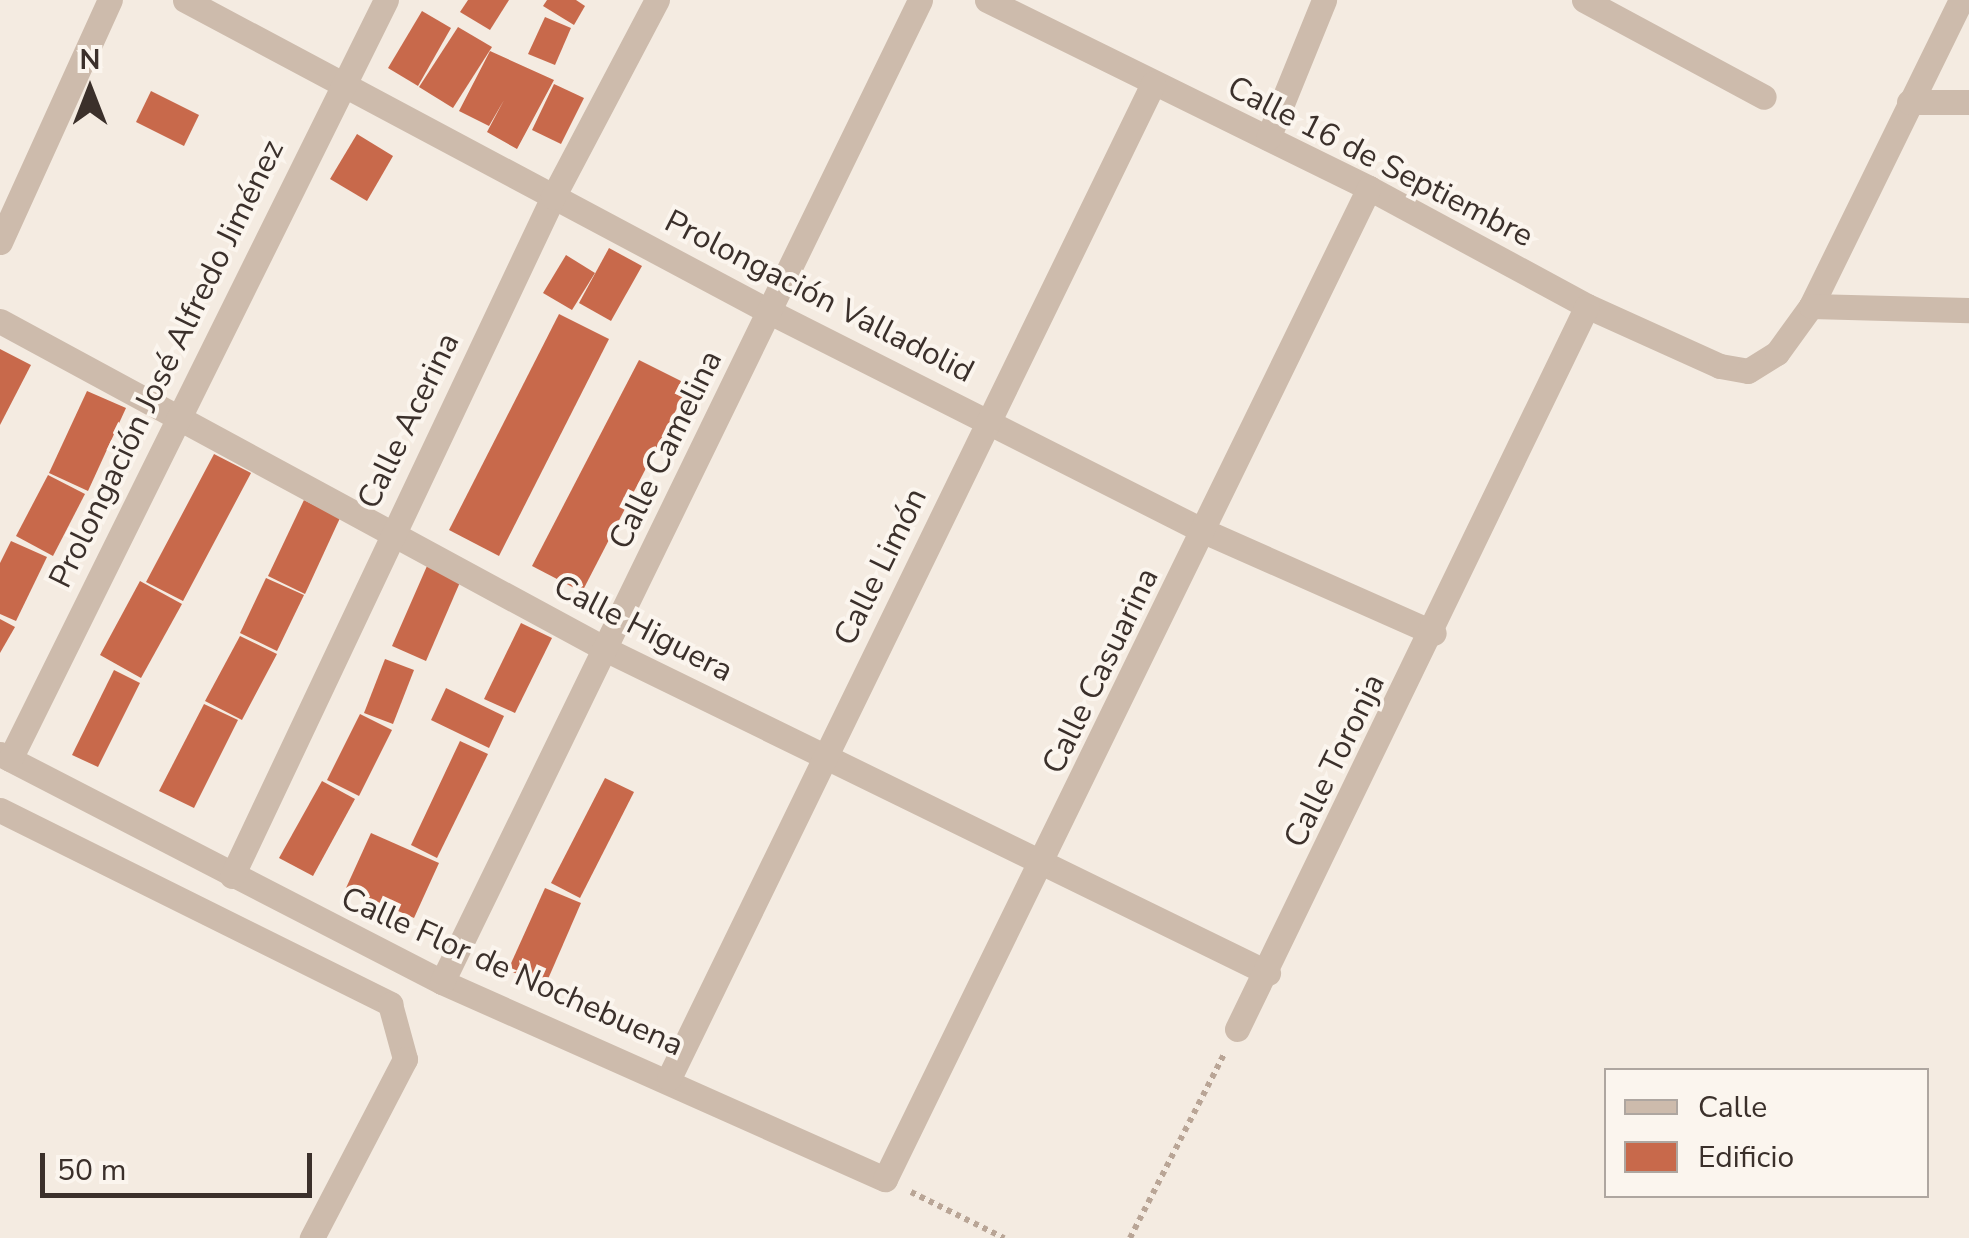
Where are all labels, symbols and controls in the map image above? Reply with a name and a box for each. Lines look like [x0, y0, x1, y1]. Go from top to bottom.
north arrow [40, 40, 140, 140]
text: N [80, 41, 100, 79]
street label: Calle 16 de Septiembre [1221, 68, 1539, 256]
street label: Prolongación José Alfredo Jiménez [42, 134, 292, 594]
street label: Prolongación Valladolid [658, 202, 980, 392]
street label: Calle Acerina [350, 327, 468, 515]
street label: Calle Camelina [601, 344, 731, 556]
street label: Calle Limón [826, 482, 936, 652]
street label: Calle Casuarina [1035, 562, 1167, 780]
street label: Calle Higuera [547, 567, 739, 691]
street label: Calle Toronja [1276, 668, 1394, 854]
street label: Calle Flor de Nochebuena [335, 879, 689, 1065]
legend [1604, 1068, 1929, 1198]
text: Calle [1698, 1087, 1767, 1128]
scale bar [45, 1133, 318, 1195]
text: Edificio [1698, 1137, 1794, 1178]
text: 50 m [57, 1150, 126, 1191]

